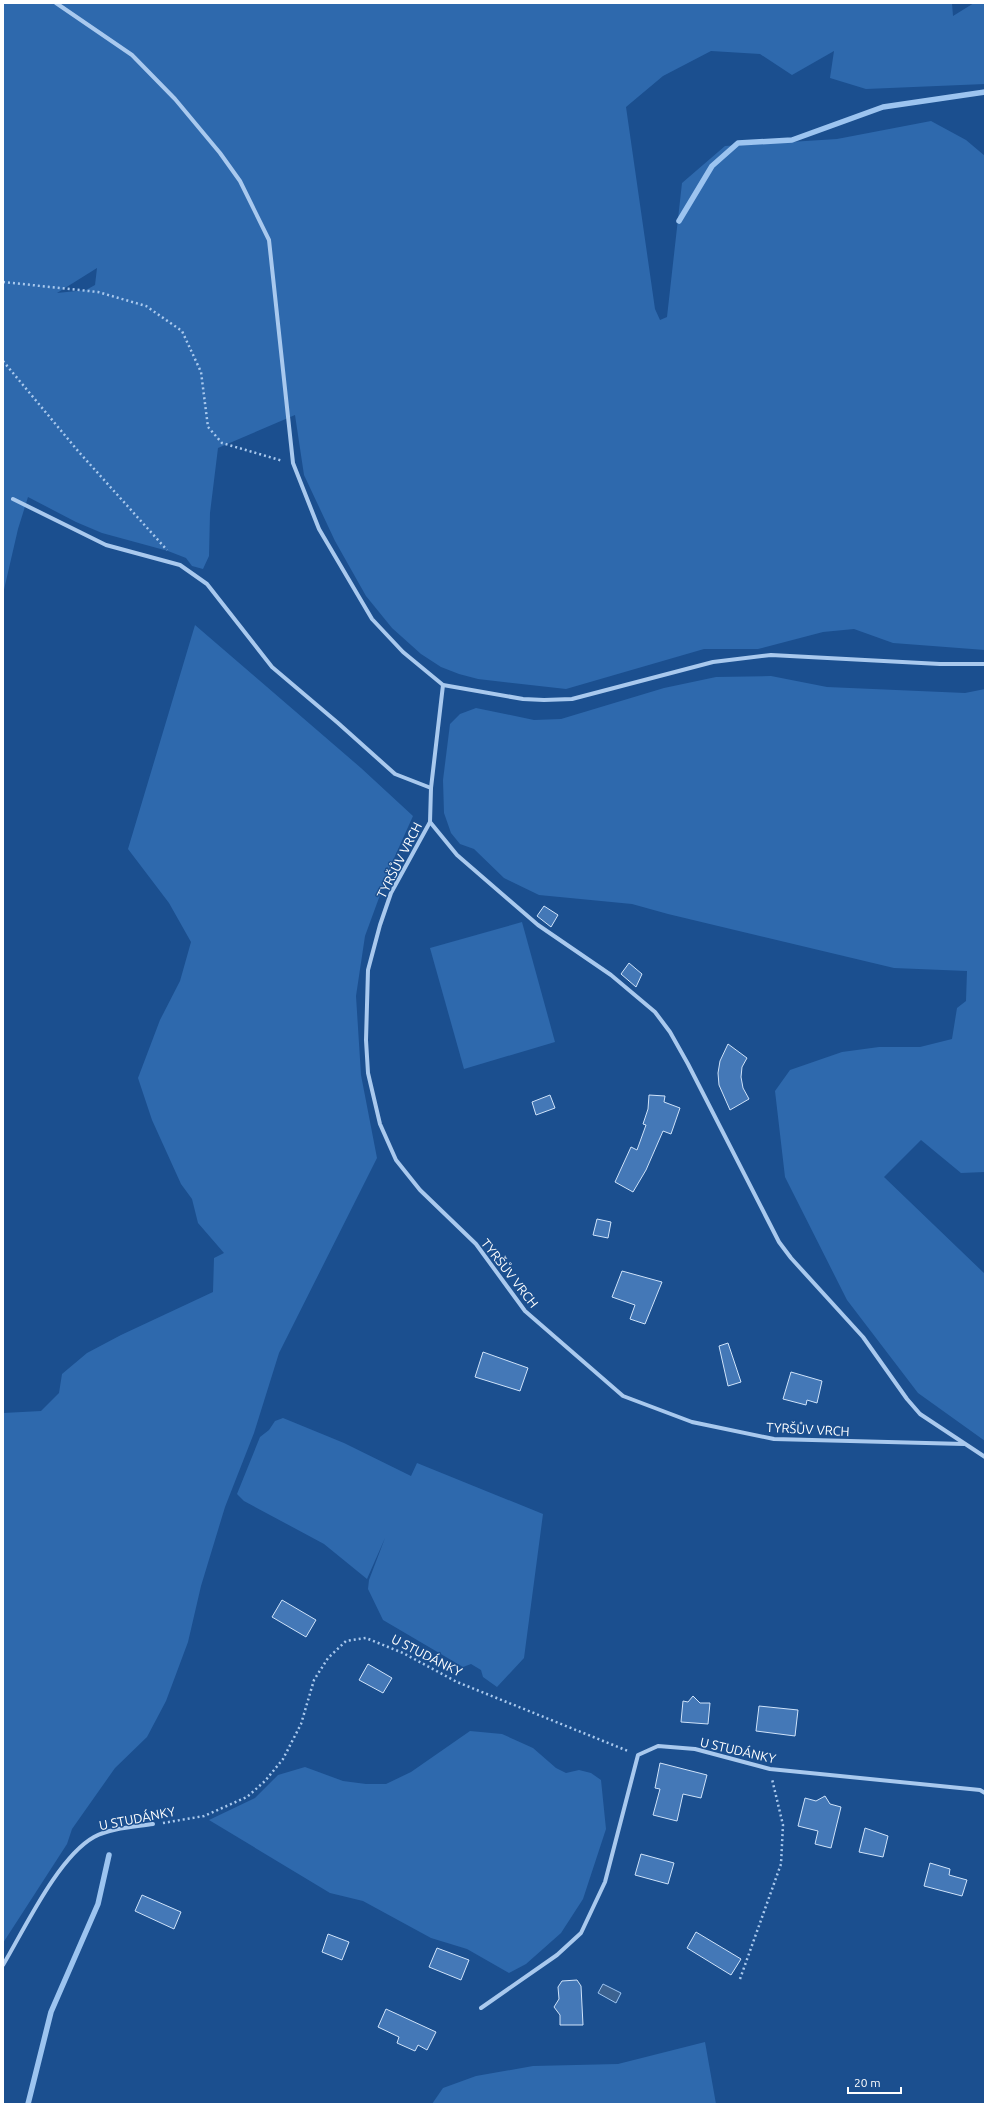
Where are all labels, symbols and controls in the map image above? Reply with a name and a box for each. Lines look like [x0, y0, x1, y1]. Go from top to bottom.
street label: TYRŠŮV VRCH [373, 819, 424, 900]
street label: TYRŠŮV VRCH [479, 1235, 542, 1310]
street label: TYRŠŮV VRCH [766, 1419, 850, 1438]
street label: U STUDÁNKY [389, 1630, 465, 1679]
street label: U STUDÁNKY [699, 1734, 778, 1766]
street label: U STUDÁNKY [98, 1803, 177, 1832]
scale bar [848, 2069, 901, 2095]
text: 20 m [854, 2076, 881, 2089]

